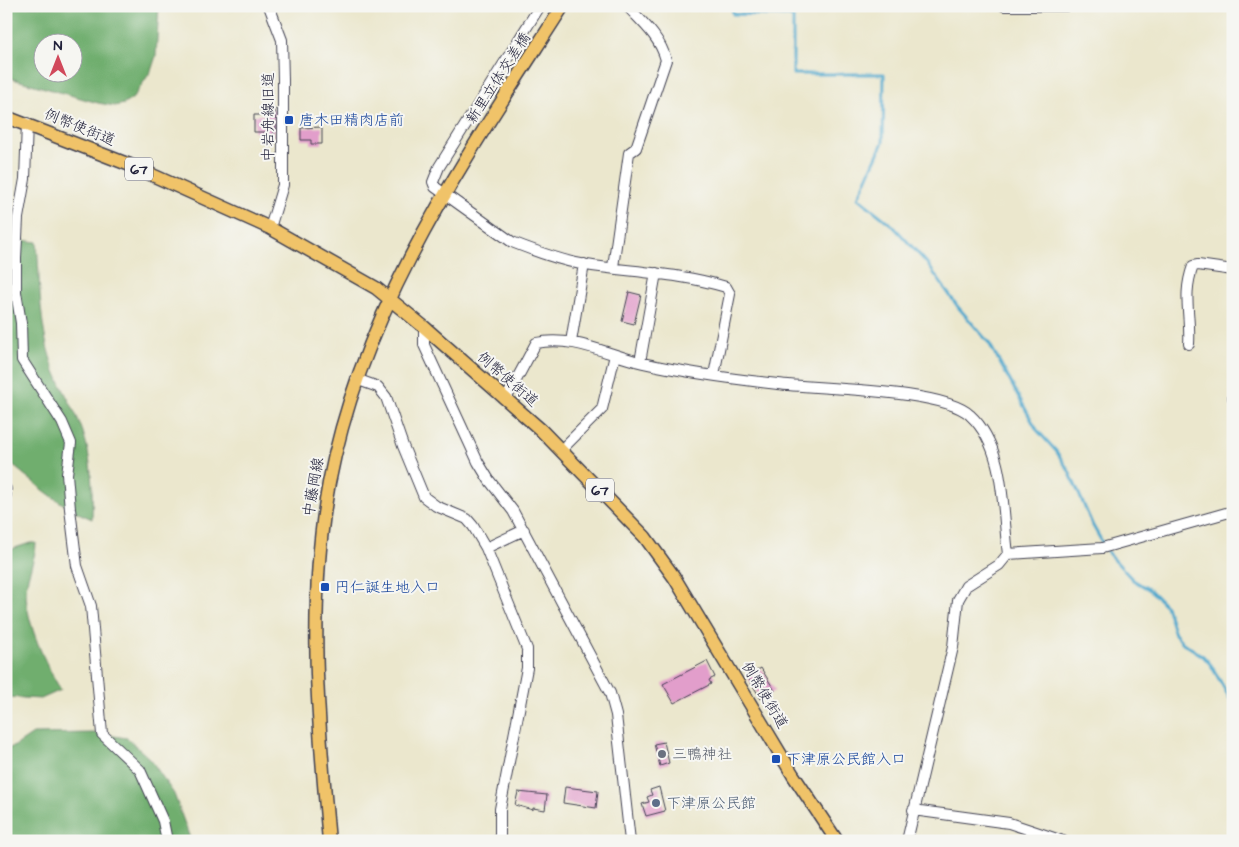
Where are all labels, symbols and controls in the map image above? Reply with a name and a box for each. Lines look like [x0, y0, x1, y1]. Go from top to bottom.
street label: 新里立体交差橋 [461, 29, 536, 128]
north arrow [32, 32, 82, 82]
text: N [54, 36, 63, 56]
street label: 中岩舟線旧道 [258, 72, 279, 162]
street label: 例幣使街道 [41, 104, 119, 151]
place label: 唐木田精肉店前 [299, 110, 404, 131]
marker: 唐木田精肉店前 [283, 114, 295, 126]
road number: 67 [125, 157, 153, 180]
street label: 例幣使街道 [472, 347, 543, 412]
street label: 中藤岡線 [298, 456, 329, 518]
road number: 67 [586, 478, 614, 502]
place label: 円仁誕生地入口 [335, 577, 440, 598]
marker: 円仁誕生地入口 [319, 581, 331, 593]
street label: 例幣使街道 [736, 658, 793, 733]
place label: 三鴨神社 [672, 744, 732, 765]
marker: 三鴨神社 [656, 748, 668, 760]
place label: 下津原公民館入口 [786, 749, 906, 770]
marker: 下津原公民館入口 [770, 753, 782, 765]
place label: 下津原公民館 [666, 793, 756, 814]
marker: 下津原公民館 [650, 797, 662, 809]

